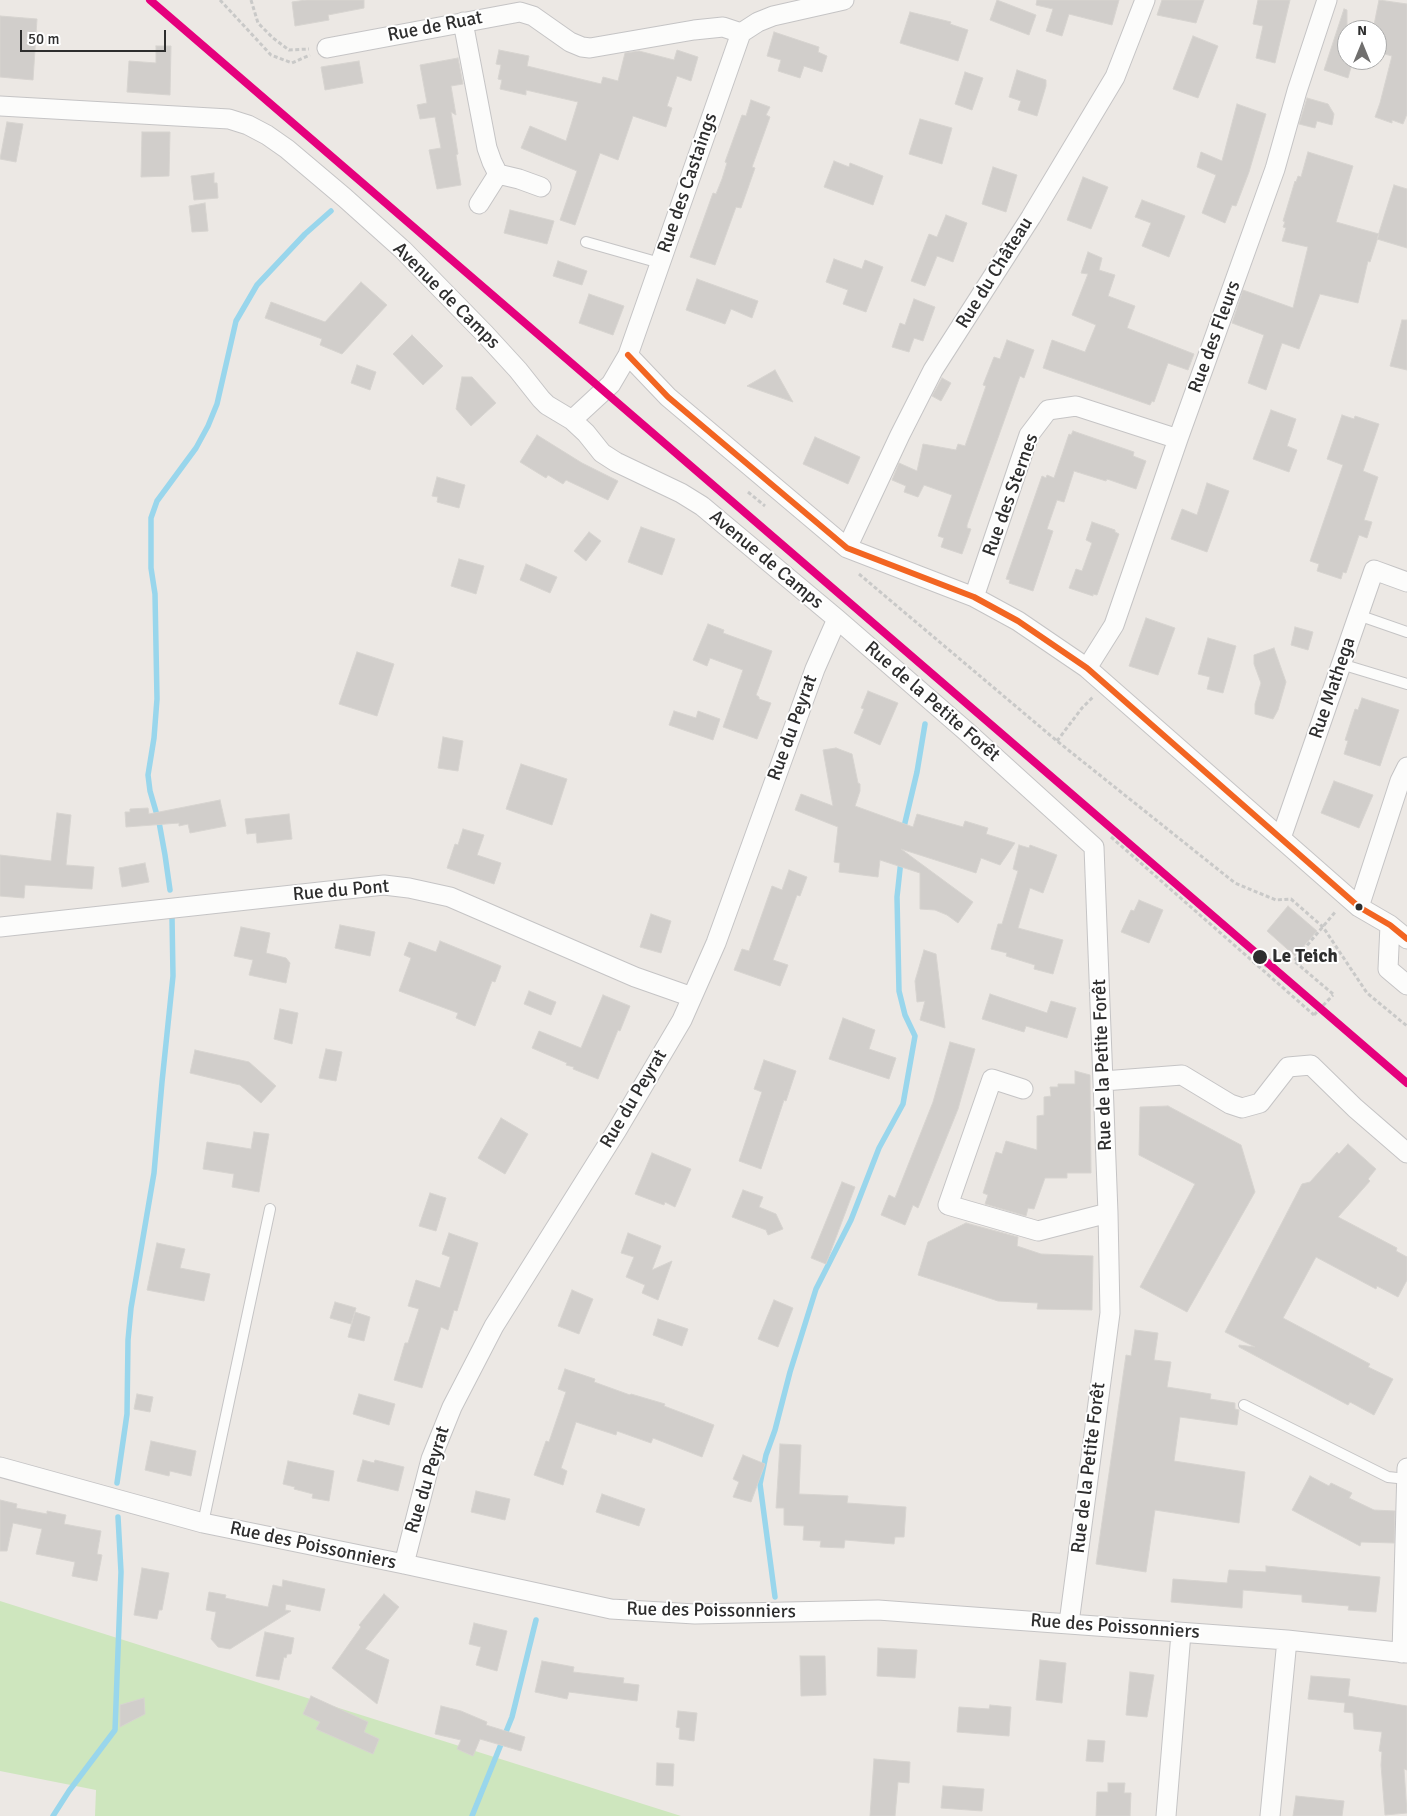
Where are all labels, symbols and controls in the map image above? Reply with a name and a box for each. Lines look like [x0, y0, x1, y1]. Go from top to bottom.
street label: Rue de Ruat [386, 7, 484, 47]
scale bar [22, 20, 169, 52]
north arrow [1337, 20, 1387, 70]
text: N [1357, 22, 1367, 39]
text: 50 m [28, 30, 59, 48]
street label: Rue des Castaings [653, 110, 723, 256]
street label: Rue du Château [952, 213, 1038, 333]
street label: Avenue de Camps [388, 238, 504, 354]
street label: Rue des Fleurs [1184, 278, 1246, 396]
street label: Rue des Sternes [978, 431, 1044, 559]
street label: Avenue de Camps [704, 506, 828, 614]
street label: Rue Mathega [1305, 634, 1361, 742]
street label: Rue de la Petite Forêt [860, 637, 1004, 767]
street label: Rue du Peyrat [763, 672, 823, 784]
street label: Rue du Pont [292, 875, 390, 907]
unlabelled marker [1354, 902, 1364, 912]
place label: Le Teich [1272, 946, 1338, 968]
marker: Le Teich [1251, 948, 1269, 966]
street label: Rue de la Petite Forêt [1089, 979, 1117, 1151]
street label: Rue du Peyrat [596, 1046, 672, 1152]
street label: Rue de la Petite Forêt [1067, 1381, 1111, 1555]
street label: Rue du Peyrat [401, 1424, 455, 1536]
street label: Rue des Poissonniers [228, 1517, 398, 1575]
street label: Rue des Poissonniers [626, 1598, 796, 1624]
street label: Rue des Poissonniers [1030, 1610, 1200, 1644]

